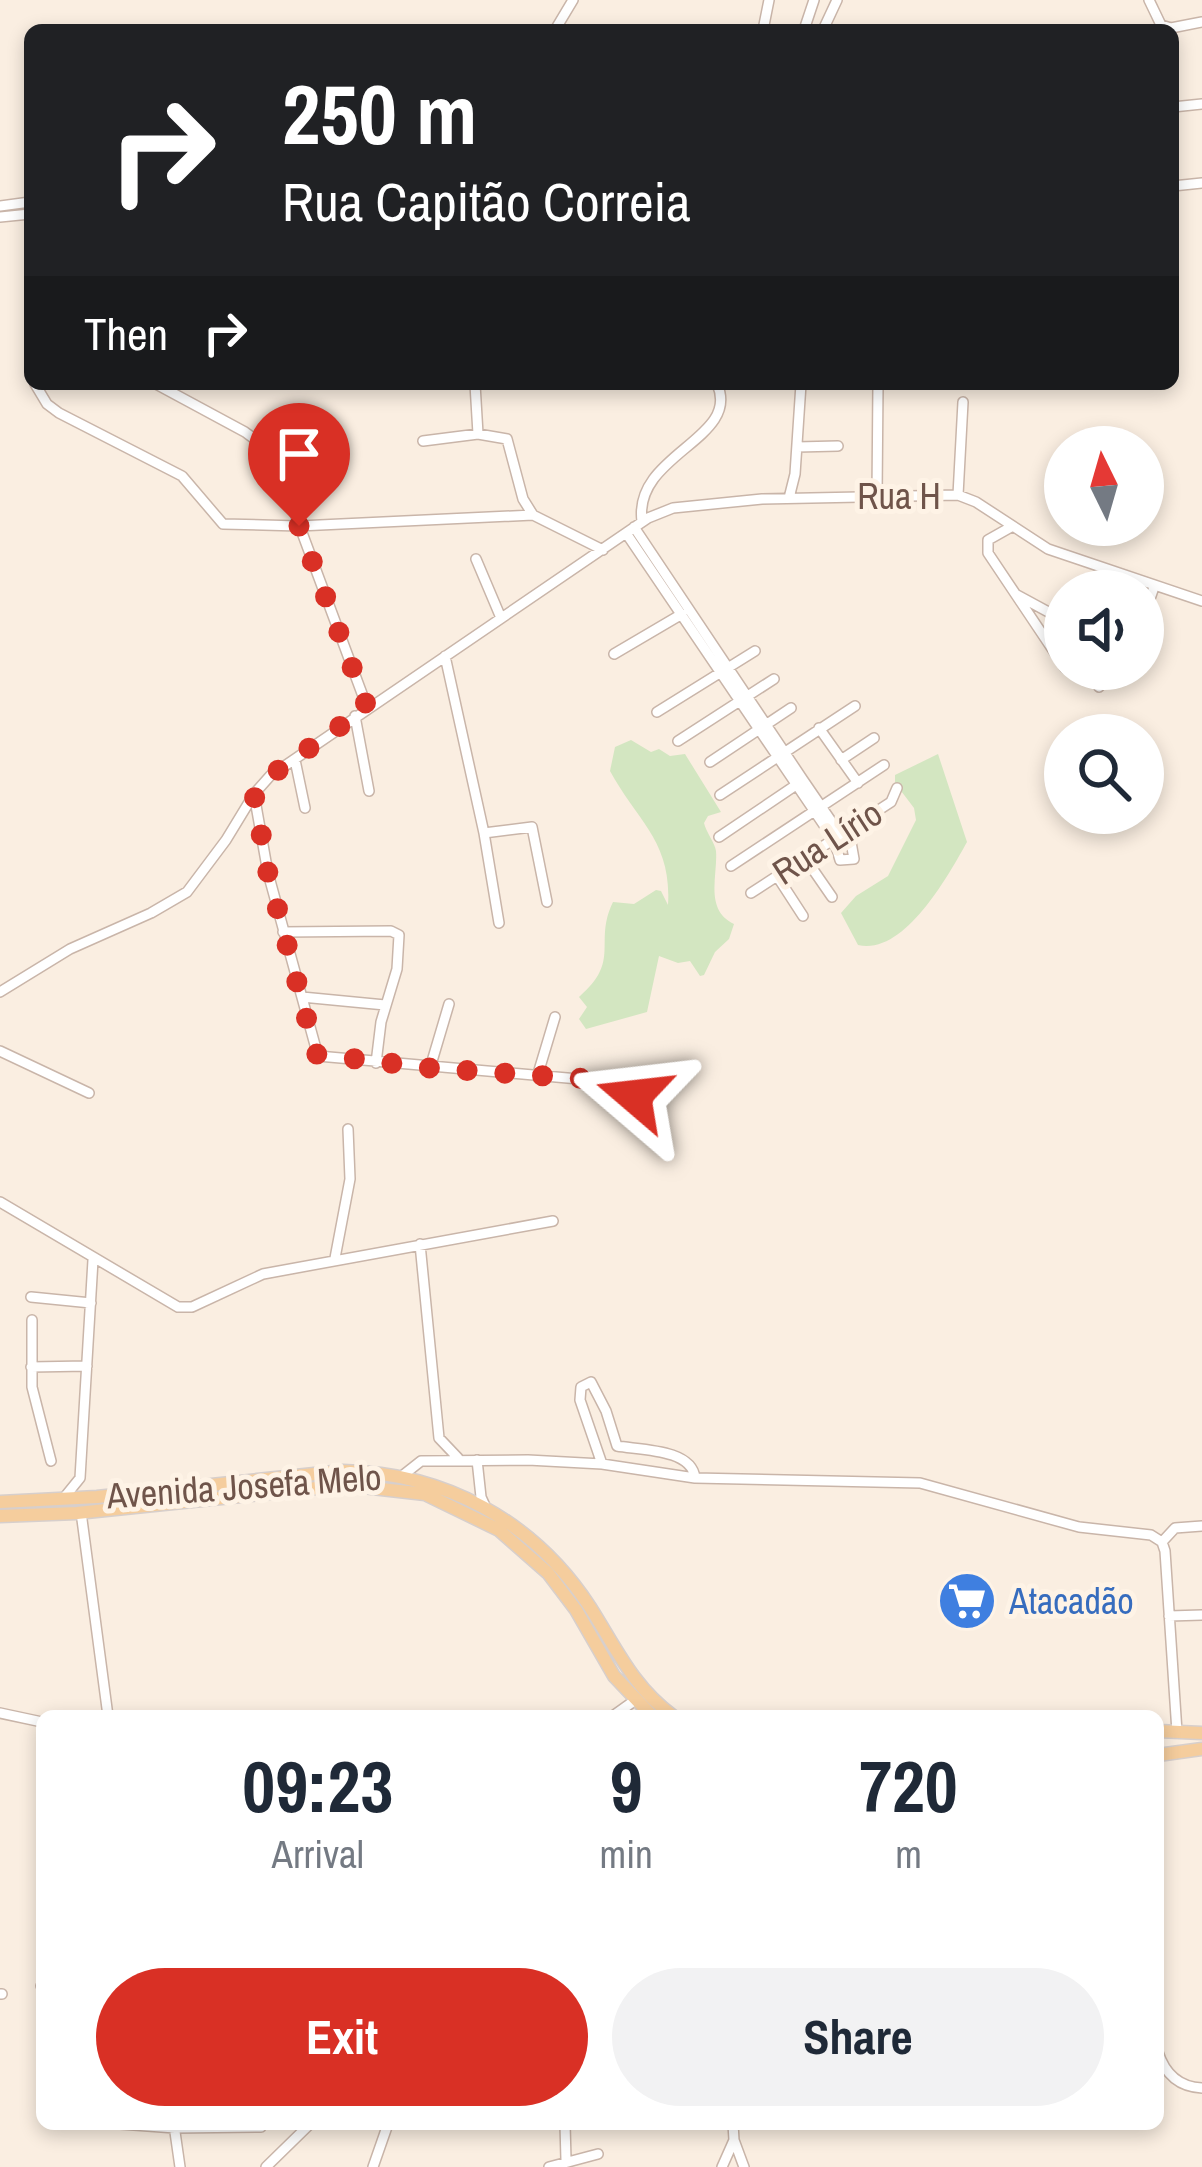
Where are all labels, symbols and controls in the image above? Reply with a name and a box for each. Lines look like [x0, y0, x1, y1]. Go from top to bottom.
text: 250 m [282, 57, 477, 170]
icon: right [84, 72, 240, 228]
text: Rua Capitão Correia [282, 165, 691, 238]
icon: right [192, 300, 258, 366]
text: Then [84, 303, 168, 364]
pin [248, 403, 350, 526]
icon: arrive [266, 421, 332, 487]
north arrow [1044, 426, 1164, 546]
map controls [1044, 426, 1164, 834]
street label: Rua H [857, 472, 941, 520]
button: sound [1044, 570, 1164, 690]
button: search [1044, 714, 1164, 834]
street label: Rua Lírio [763, 789, 891, 895]
position arrow [571, 1033, 697, 1159]
street label: Avenida Josefa Melo [104, 1452, 383, 1520]
supermarket icon: Atacadão [936, 1570, 998, 1632]
place label: Atacadão [1008, 1577, 1134, 1625]
text: 09:23 [242, 1737, 393, 1834]
text: 9 [610, 1737, 643, 1834]
text: 720 [859, 1737, 958, 1834]
text: Arrival [272, 1828, 364, 1880]
text: min [600, 1828, 653, 1880]
text: m [895, 1828, 922, 1880]
button: Exit [96, 1968, 588, 2106]
button: Share [612, 1968, 1104, 2106]

